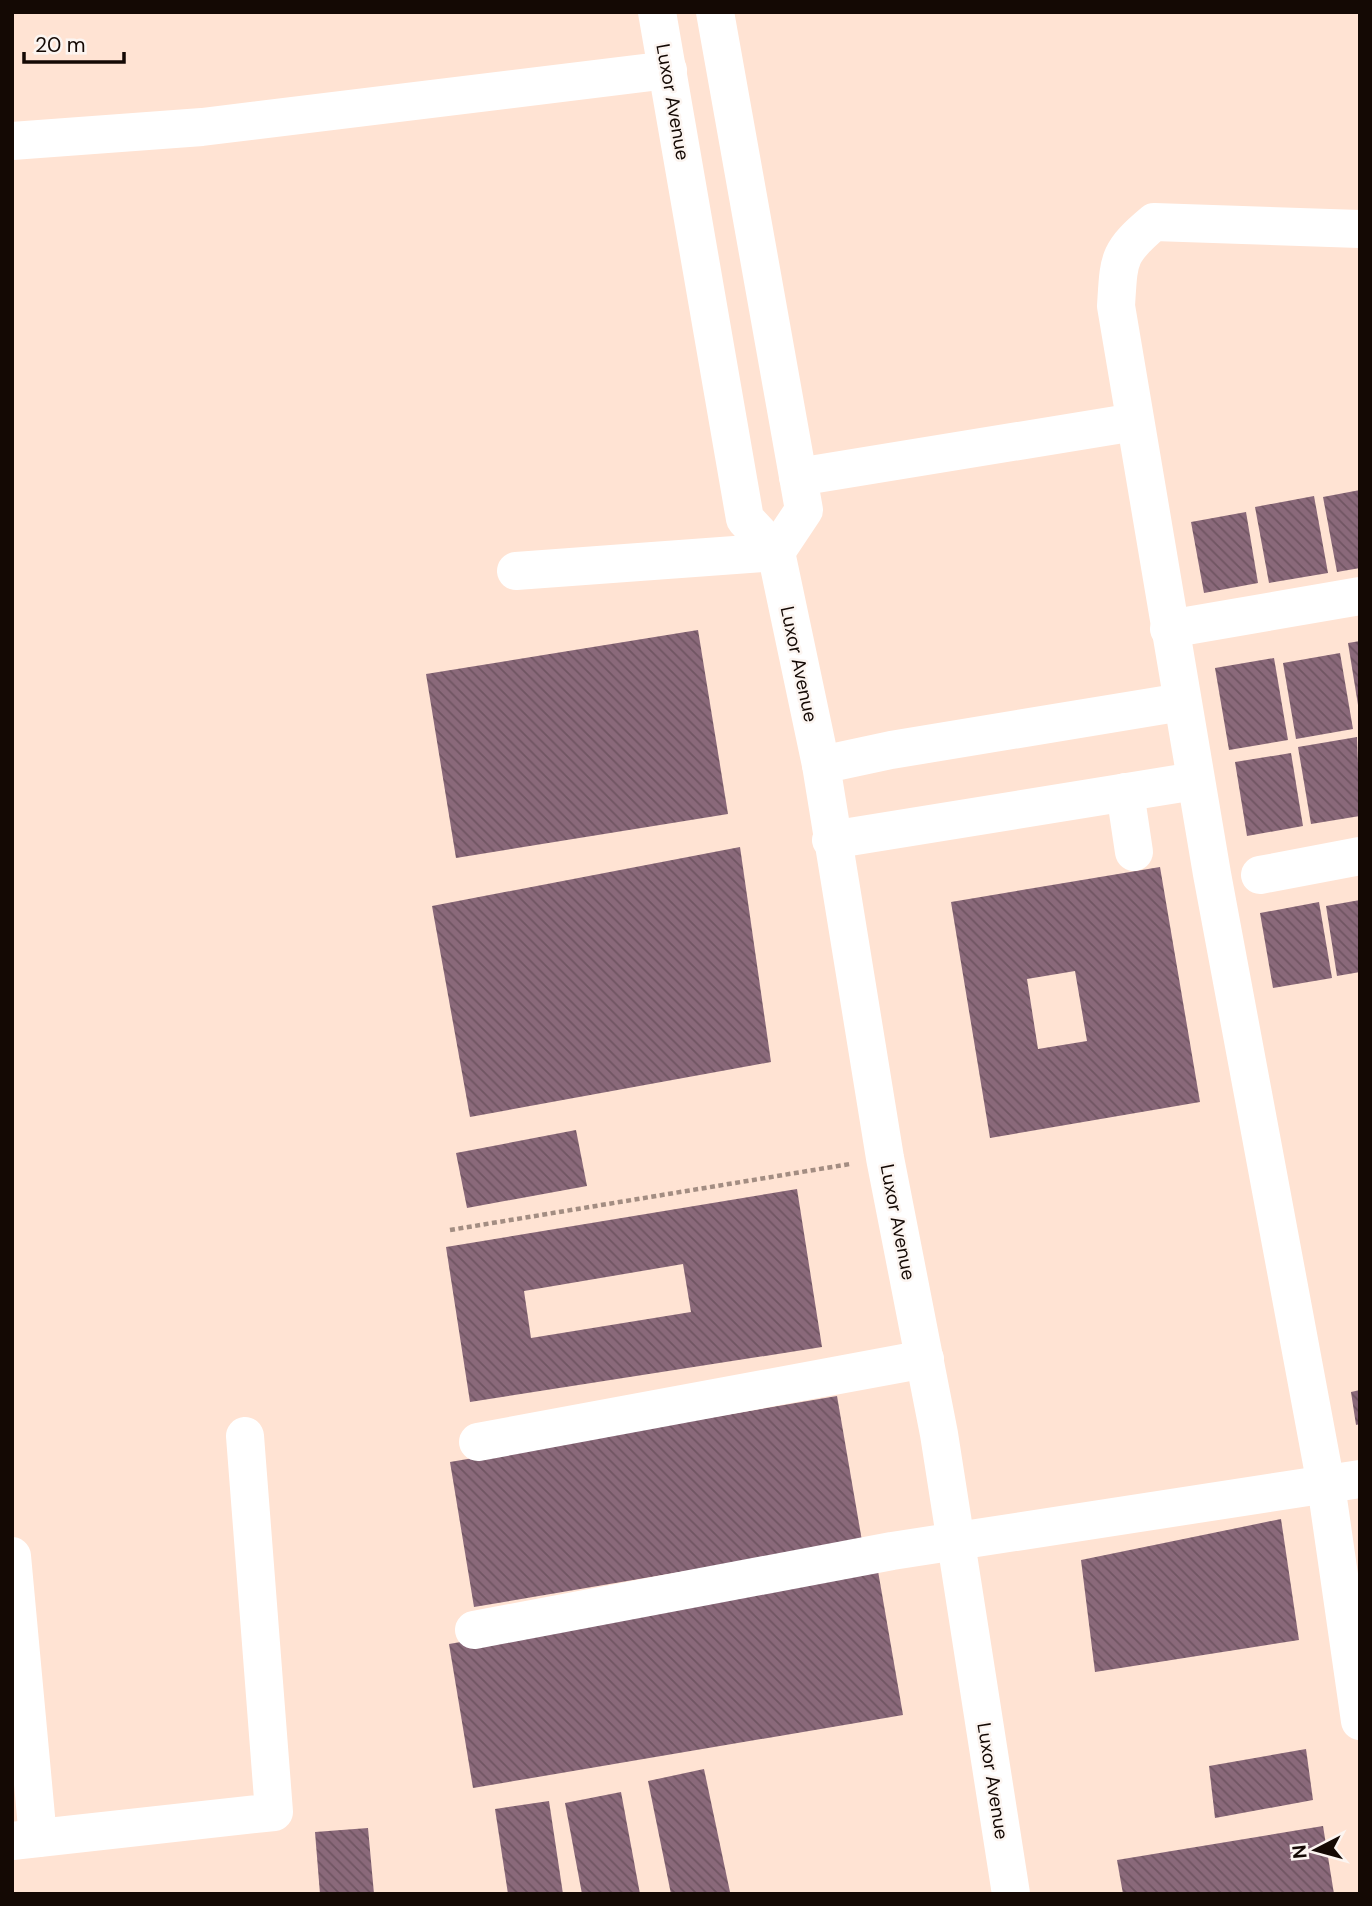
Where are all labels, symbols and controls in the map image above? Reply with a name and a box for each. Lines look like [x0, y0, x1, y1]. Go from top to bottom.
scale bar [24, 21, 124, 65]
text: 20 m [35, 31, 86, 59]
street label: Luxor Avenue [650, 42, 696, 162]
street label: Luxor Avenue [775, 604, 823, 724]
street label: Luxor Avenue [874, 1162, 922, 1282]
street label: Luxor Avenue [971, 1721, 1015, 1841]
north arrow [1281, 1815, 1351, 1885]
text: N [1286, 1844, 1313, 1860]

